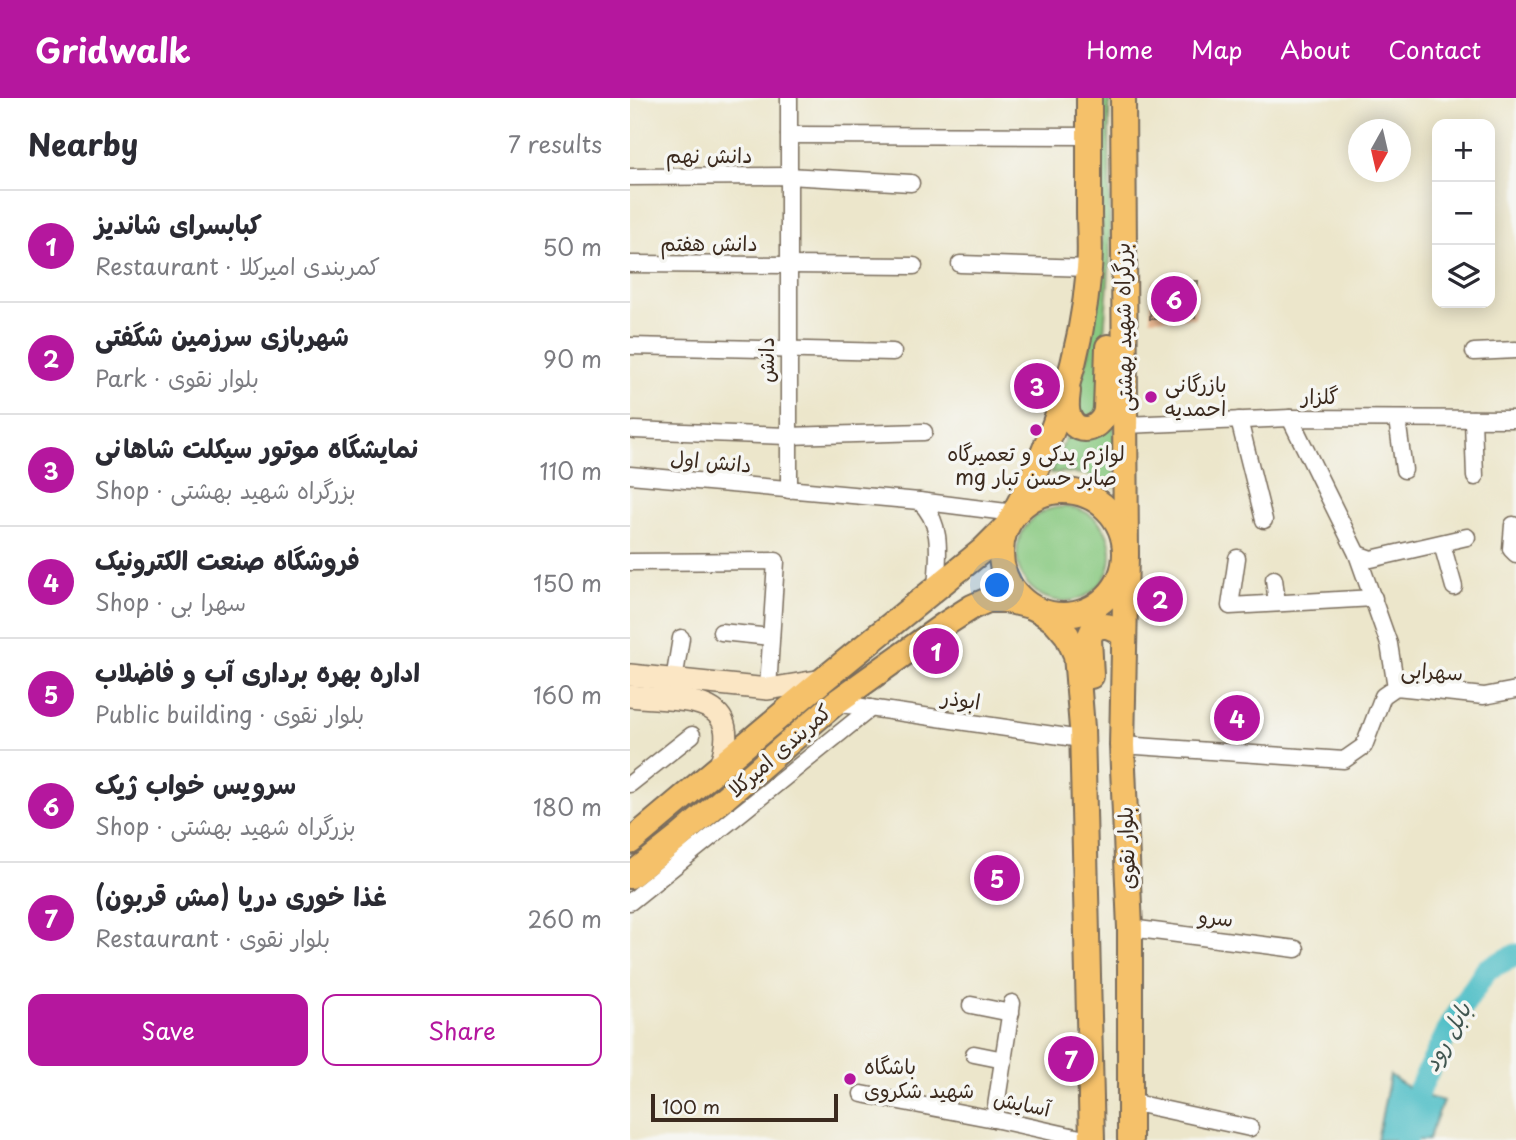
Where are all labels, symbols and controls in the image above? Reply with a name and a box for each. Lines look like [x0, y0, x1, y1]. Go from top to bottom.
text: Gridwalk [35, 24, 191, 74]
text: Home [1086, 31, 1153, 67]
text: Map [1191, 31, 1242, 67]
text: About [1280, 31, 1350, 67]
text: Contact [1388, 31, 1481, 67]
north arrow [1348, 119, 1411, 182]
map controls [1432, 119, 1495, 308]
button: + [1432, 119, 1495, 182]
text: Nearby [28, 121, 138, 166]
text: 7 results [508, 126, 602, 161]
street label: دانش نهم [666, 138, 752, 172]
button: − [1432, 182, 1495, 245]
text: کبابسرای شاندیز [95, 204, 262, 243]
street label: دانش هفتم [660, 226, 758, 260]
text: 1 [46, 229, 57, 264]
text: 50 m [542, 229, 602, 264]
street label: بزرگراه شهید بهشتی [1105, 242, 1139, 412]
button: layers [1432, 245, 1495, 308]
text: Restaurant · کمربندی امیرکلا [95, 248, 380, 283]
pin: 6 [1151, 273, 1197, 325]
text: شهربازی سرزمین شگفتی [95, 316, 349, 355]
street label: دانش [749, 337, 781, 383]
text: 2 [43, 341, 59, 376]
text: 90 m [543, 341, 602, 376]
text: Park · بلوار نقوی [95, 360, 259, 395]
pin: 3 [1014, 360, 1060, 412]
place label: بازرگانی احمدیه [1165, 367, 1227, 423]
street label: گلزار [1299, 379, 1339, 411]
marker: بازرگانی احمدیه [1143, 389, 1159, 405]
marker: لوازم یدکی و تعمیرگاه mg صابر حسن تبار [1028, 422, 1044, 438]
text: نمایشگاه موتور سیکلت شاهانی [95, 428, 418, 467]
place label: لوازم یدکی و تعمیرگاه mg صابر حسن تبار [947, 436, 1125, 492]
street label: دانش اول [669, 441, 753, 479]
text: 3 [43, 453, 59, 488]
text: 110 m [540, 453, 602, 488]
text: Shop · بزرگراه شهید بهشتی [95, 472, 356, 507]
text: فروشگاه صنعت الکترونیک [95, 540, 360, 579]
text: 4 [43, 565, 59, 600]
text: 150 m [533, 565, 602, 600]
your location [980, 568, 1014, 602]
pin: 2 [1137, 573, 1183, 625]
text: Shop · سهرا بی [95, 584, 246, 619]
pin: 1 [913, 625, 959, 677]
text: اداره بهره برداری آب و فاضلاب [95, 652, 420, 691]
street label: سهرابی [1400, 652, 1464, 688]
text: 5 [44, 677, 58, 712]
text: 160 m [533, 677, 602, 712]
street label: ابوذر [938, 679, 983, 717]
pin: 4 [1214, 692, 1260, 744]
street label: کمربندی امیرکلا [720, 695, 838, 804]
text: Public building · بلوار نقوی [95, 696, 364, 731]
text: سرویس خواب ژیک [95, 764, 296, 803]
text: 6 [43, 789, 59, 824]
text: 180 m [533, 789, 602, 824]
street label: بلوار نقوی [1108, 806, 1142, 890]
text: Shop · بزرگراه شهید بهشتی [95, 808, 356, 843]
pin: 5 [974, 852, 1020, 904]
text: غذا خوری دریا (مش قربون) [95, 876, 387, 915]
street label: سرو [1196, 898, 1236, 934]
text: 7 [44, 901, 58, 936]
text: 260 m [527, 901, 602, 936]
text: Restaurant · بلوار نقوی [95, 920, 330, 955]
button: Save [28, 994, 308, 1066]
button: Share [322, 994, 602, 1066]
water label: بابل رود [1412, 994, 1480, 1077]
pin: 7 [1048, 1033, 1094, 1085]
place label: باشگاه شهید شکروی [864, 1049, 974, 1105]
marker: باشگاه شهید شکروی [842, 1071, 858, 1087]
street label: آسایش [991, 1080, 1055, 1124]
scale bar [651, 1091, 838, 1123]
text: 100 m [662, 1092, 720, 1120]

